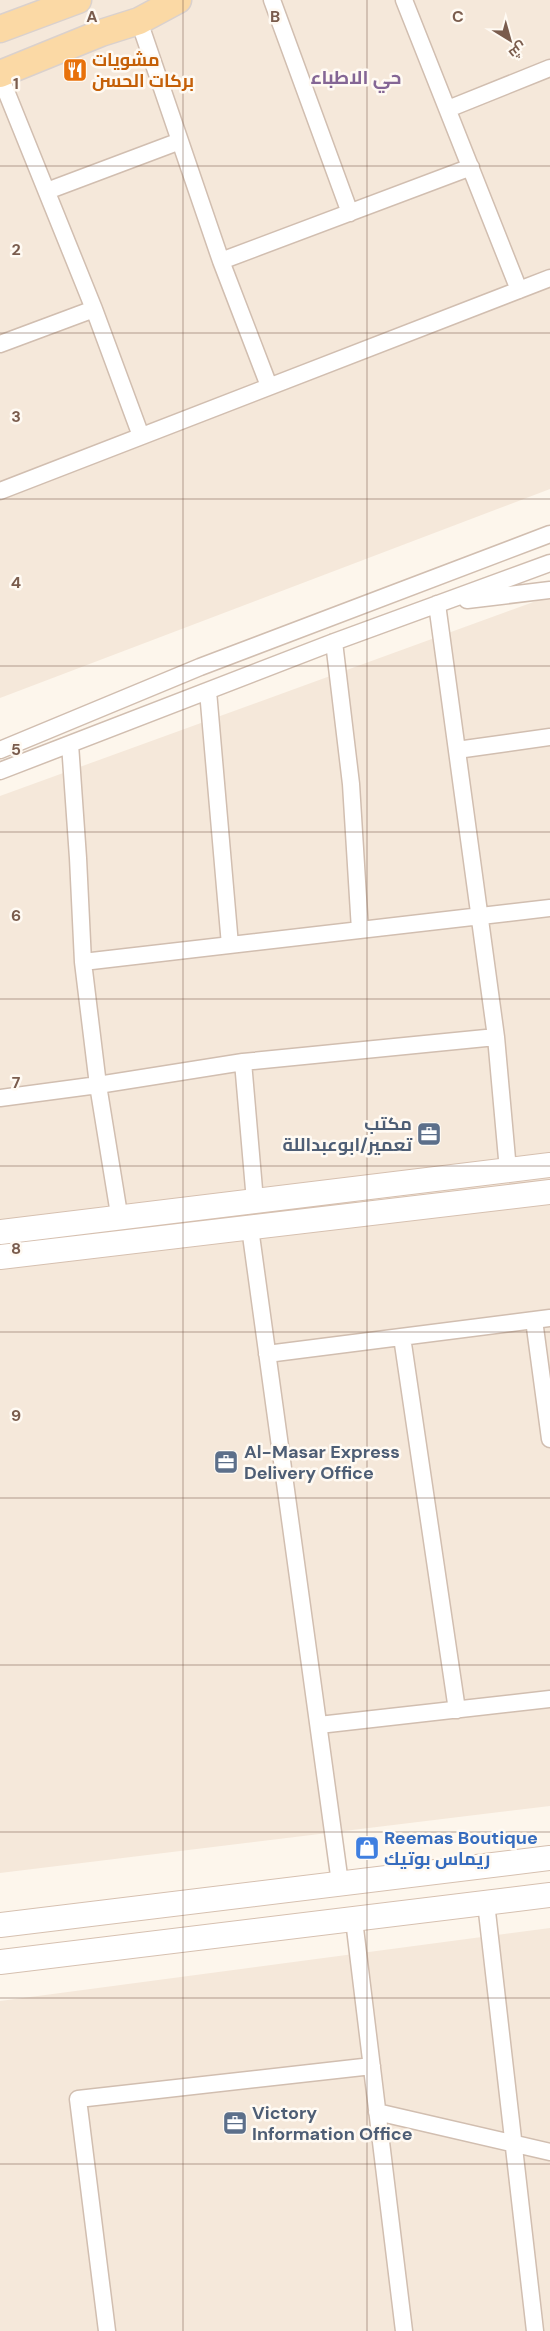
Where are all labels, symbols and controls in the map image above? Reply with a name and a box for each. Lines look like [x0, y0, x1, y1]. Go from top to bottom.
text: A [86, 6, 98, 27]
text: B [270, 6, 280, 27]
text: C [452, 6, 464, 27]
north arrow [485, 15, 535, 65]
text: ش [505, 38, 530, 63]
place label: مشويات بركات الحسن [92, 48, 194, 93]
restaurant icon: مشويات بركات الحسن [62, 57, 88, 83]
district label: حي الاطباء [310, 65, 402, 93]
text: 1 [13, 73, 19, 94]
text: 2 [11, 239, 21, 260]
text: 3 [11, 406, 21, 427]
text: 4 [11, 572, 21, 593]
text: 5 [11, 739, 21, 760]
text: 6 [11, 905, 21, 926]
text: 7 [12, 1072, 21, 1093]
place label: مكتب تعمير/ابوعبداللة [282, 1112, 412, 1157]
office icon: مكتب تعمير/ابوعبداللة [416, 1121, 442, 1147]
text: 8 [11, 1238, 21, 1259]
text: 9 [11, 1405, 21, 1426]
place label: Al-Masar Express Delivery Office [244, 1440, 400, 1485]
office icon: Al-Masar Express Delivery Office [213, 1449, 239, 1475]
place label: Reemas Boutique ريماس بوتيك [384, 1826, 538, 1871]
shop icon: Reemas Boutique ريماس بوتيك [354, 1835, 380, 1861]
place label: Victory Information Office [252, 2101, 413, 2146]
office icon: Victory Information Office [222, 2110, 248, 2136]

